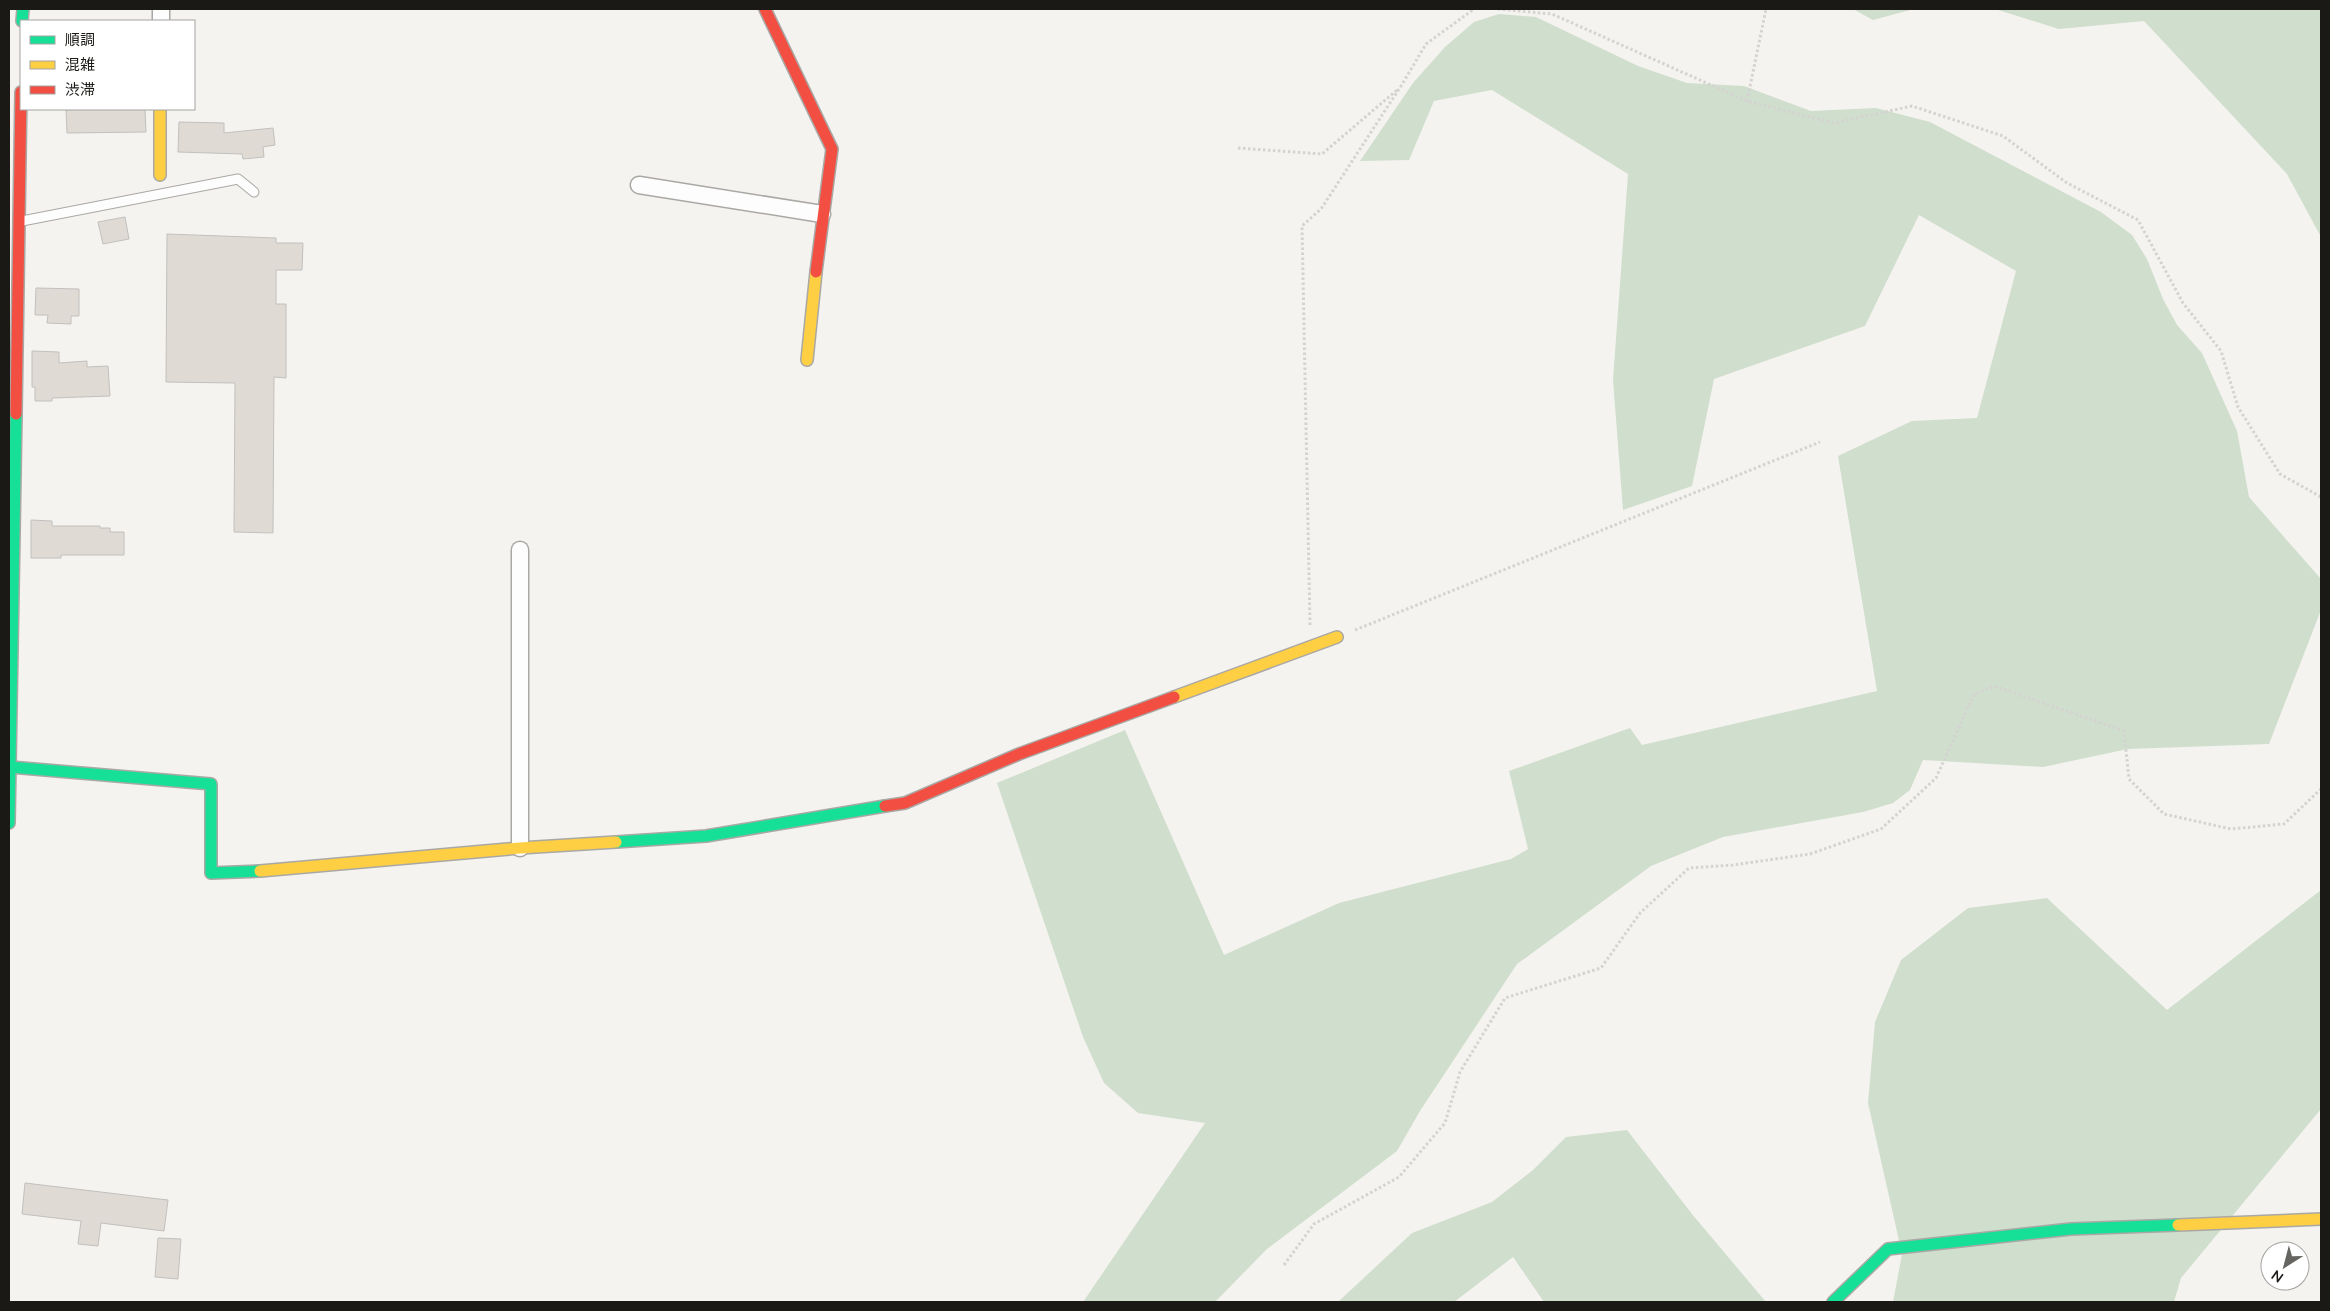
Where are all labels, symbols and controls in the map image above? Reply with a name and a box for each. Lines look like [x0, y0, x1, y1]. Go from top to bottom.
legend [20, 20, 195, 110]
text: 順調 [65, 30, 95, 49]
text: 混雑 [65, 55, 95, 74]
text: 渋滞 [65, 80, 95, 99]
north arrow [2260, 1241, 2310, 1291]
text: N [2268, 1266, 2287, 1287]

